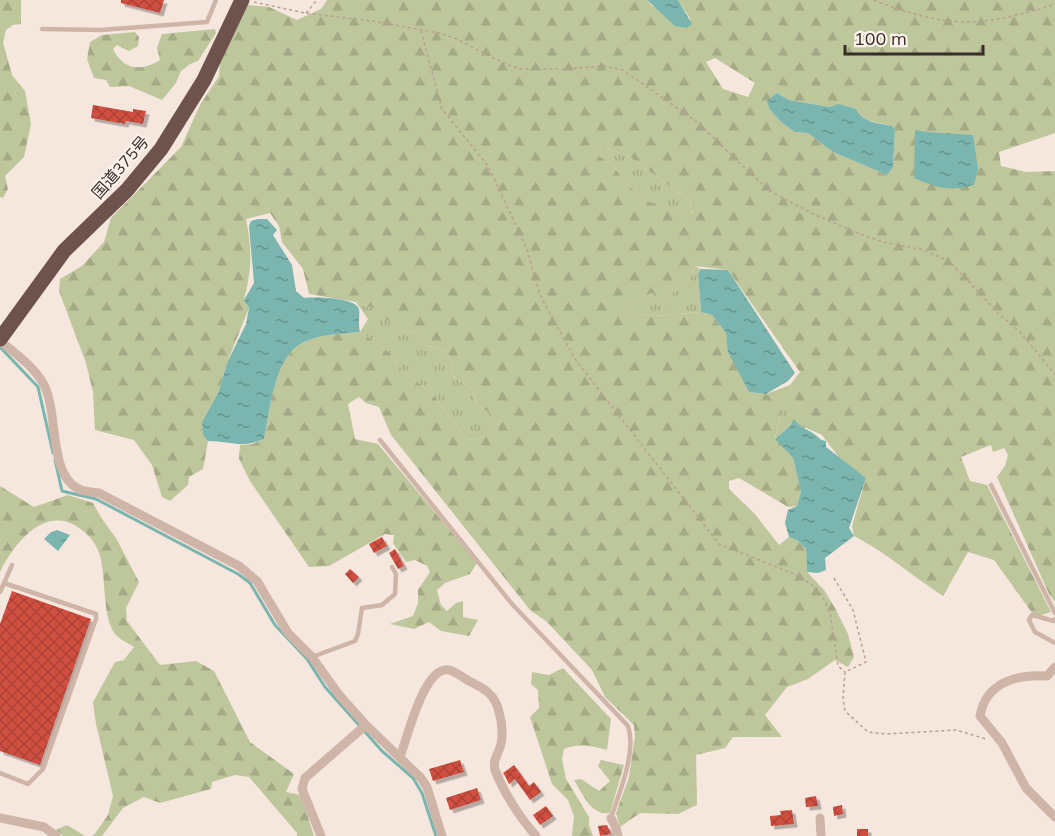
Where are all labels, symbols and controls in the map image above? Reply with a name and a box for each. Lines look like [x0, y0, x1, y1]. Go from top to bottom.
scale bar [845, 18, 983, 56]
text: 100 m [854, 27, 907, 50]
street label: 国道375号 [87, 131, 153, 203]

